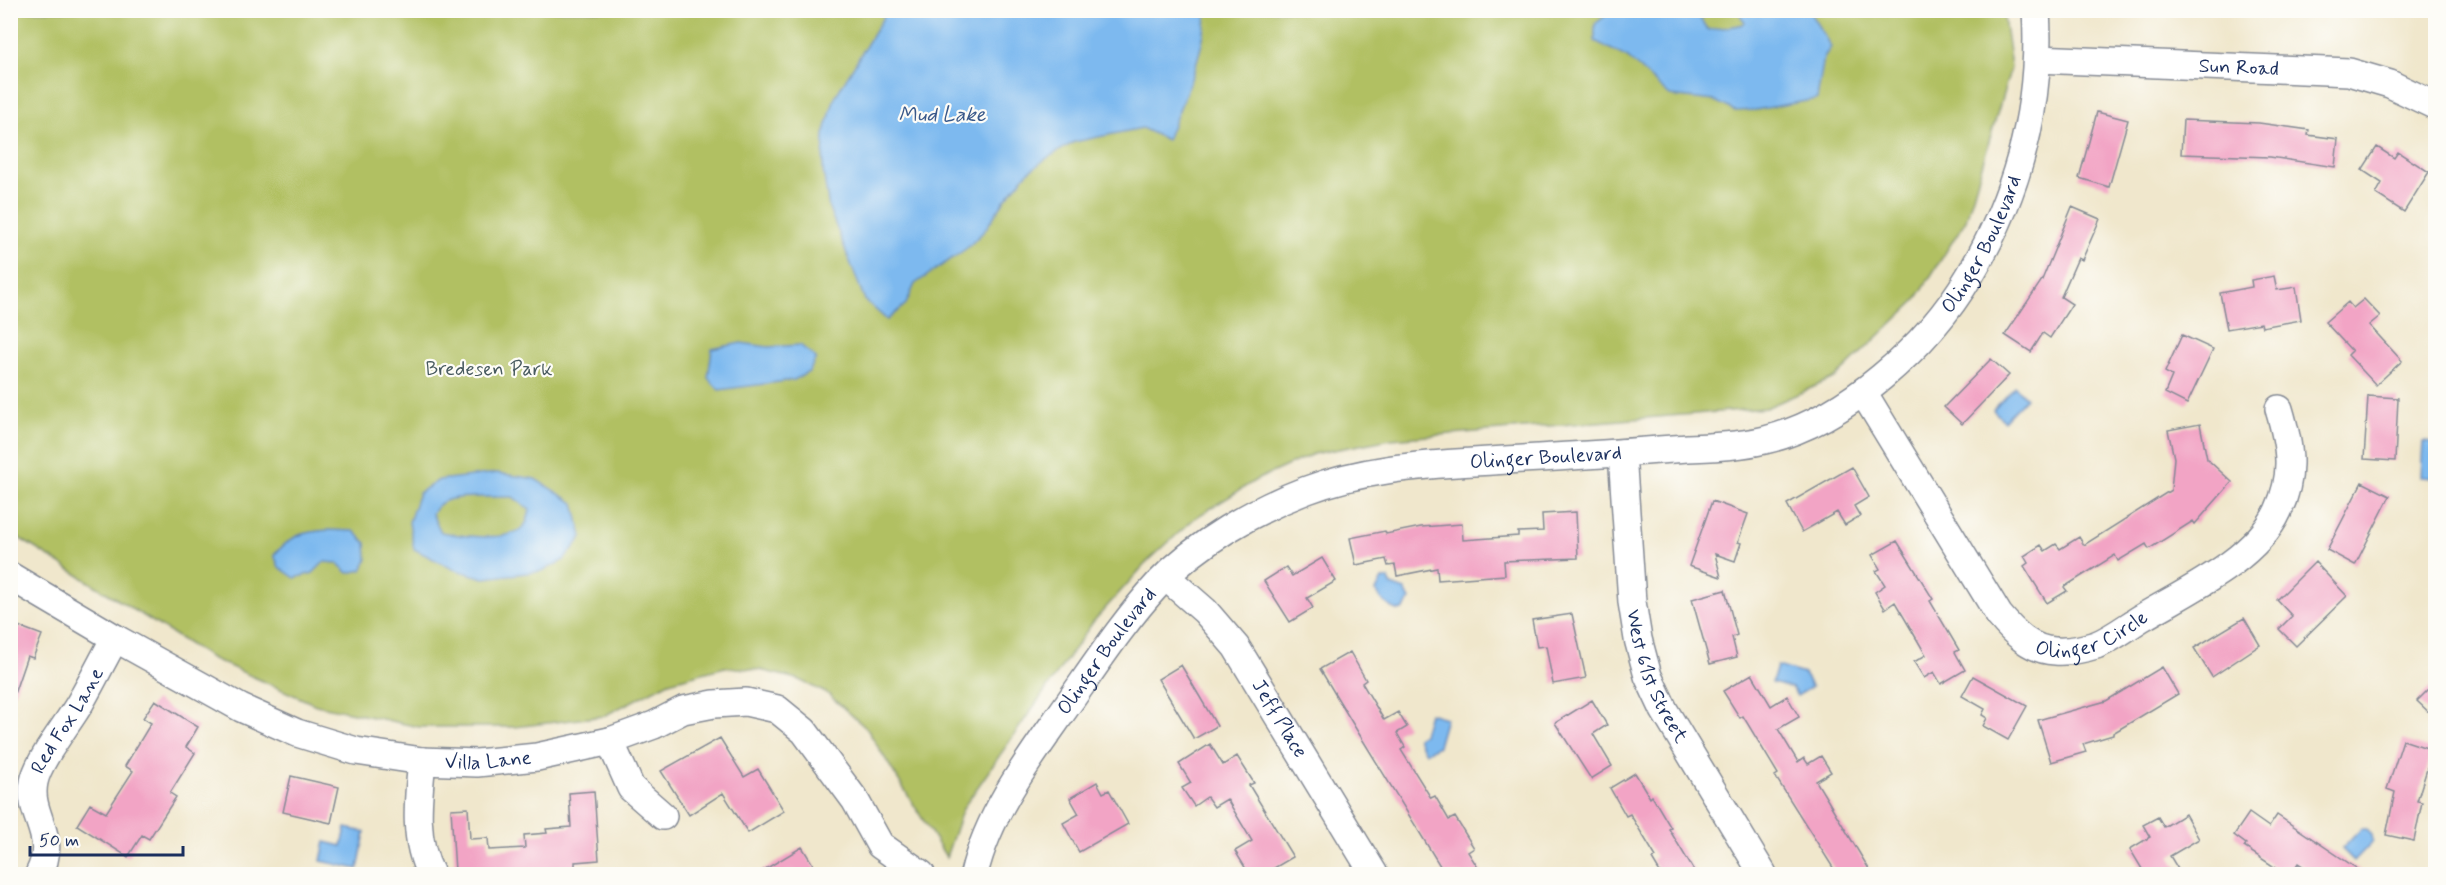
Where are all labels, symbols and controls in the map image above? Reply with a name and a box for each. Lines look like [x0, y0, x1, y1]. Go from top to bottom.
street label: Sun Road [2198, 52, 2279, 83]
water label: Mud Lake [898, 101, 987, 129]
street label: Olinger Boulevard [1935, 172, 2028, 319]
park label: Bredesen Park [425, 356, 553, 383]
street label: Olinger Boulevard [1469, 439, 1623, 476]
street label: Olinger Boulevard [1051, 582, 1162, 720]
street label: Olinger Circle [2032, 604, 2153, 666]
street label: West 61st Street [1620, 607, 1694, 748]
street label: Red Fox Lane [25, 663, 110, 778]
street label: Jeff Place [1245, 674, 1314, 763]
street label: Villa Lane [444, 744, 533, 777]
scale bar [30, 819, 183, 857]
text: 50 m [39, 829, 79, 853]

